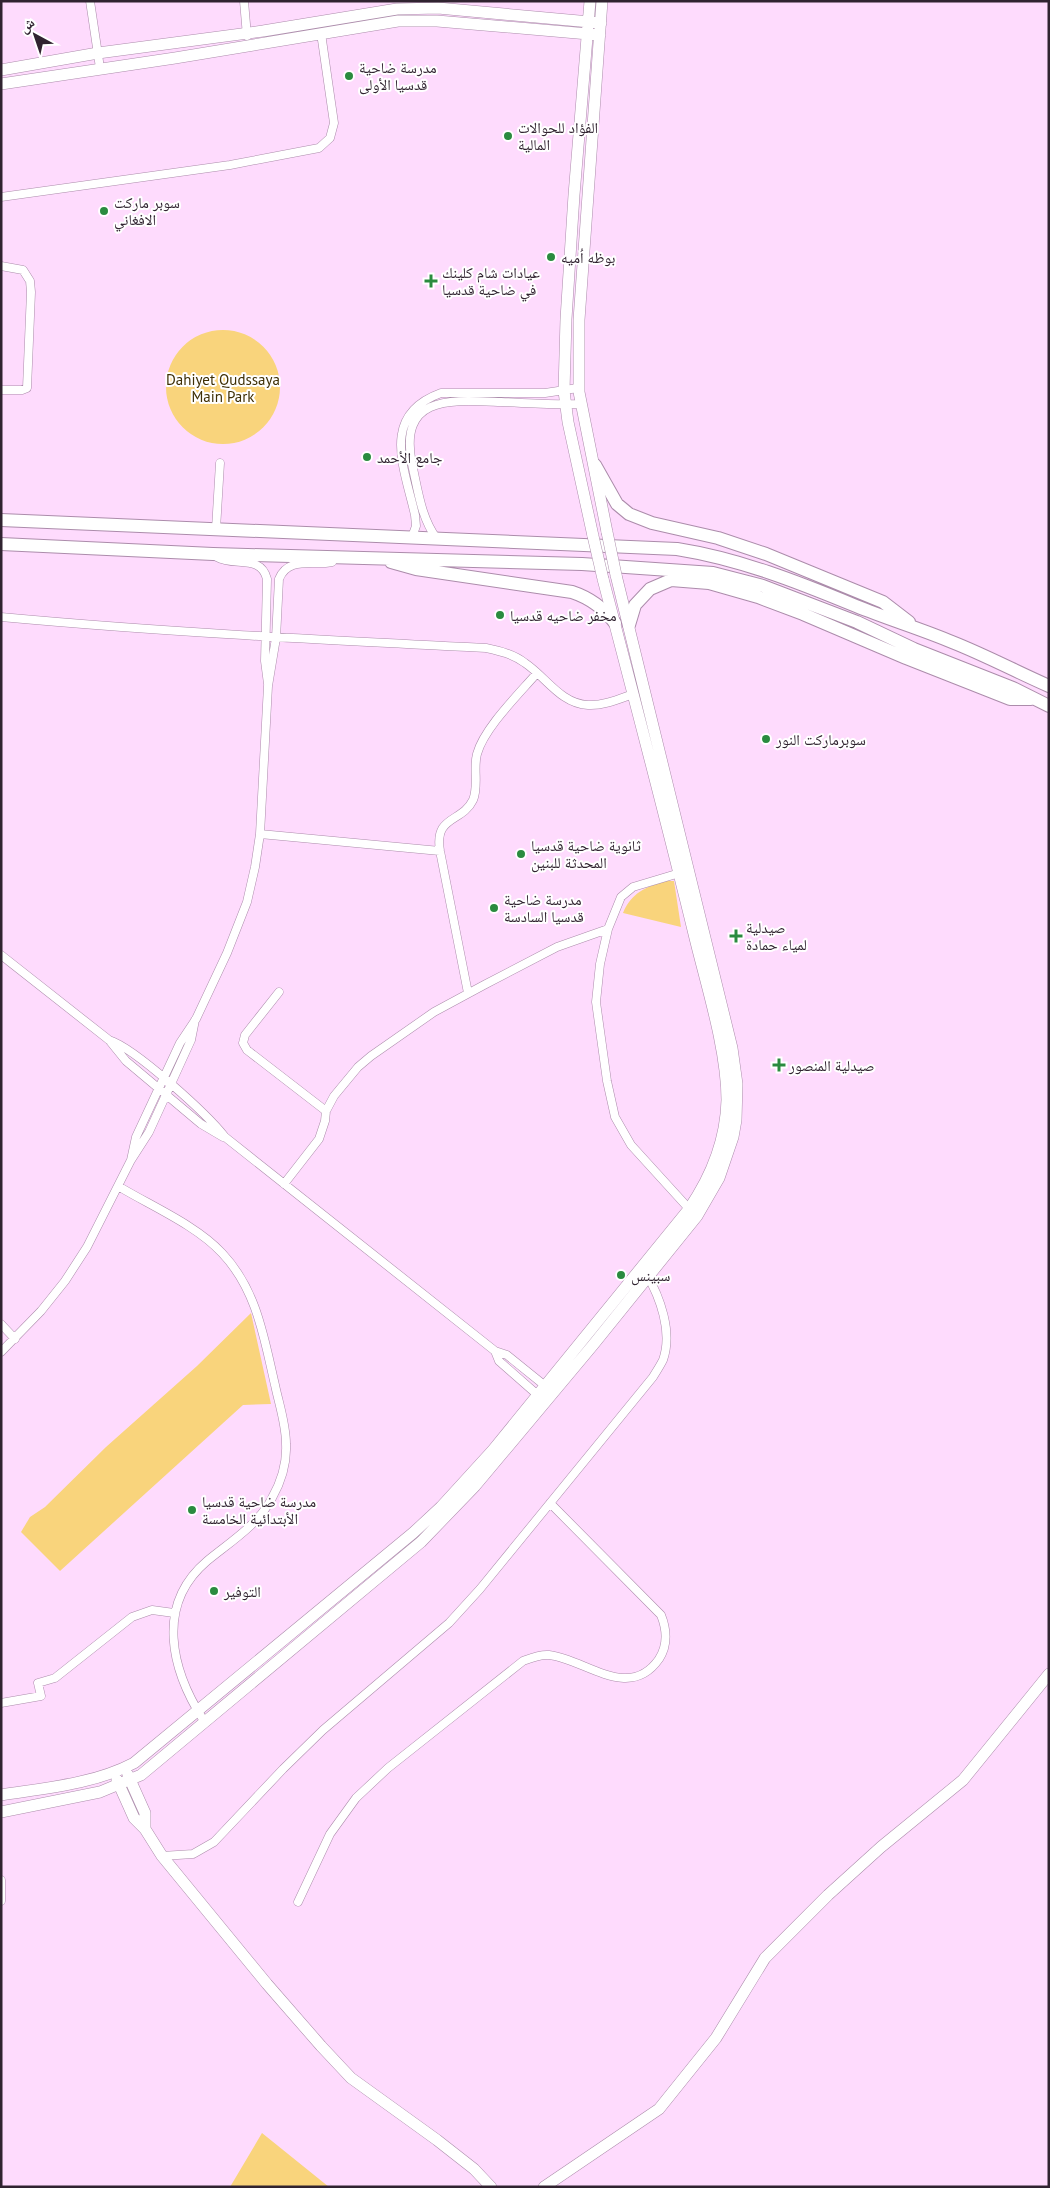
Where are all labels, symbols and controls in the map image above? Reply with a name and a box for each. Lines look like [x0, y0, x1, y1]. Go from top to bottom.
north arrow [10, 10, 60, 60]
text: ش [15, 13, 38, 37]
place label: مدرسة ضاحية قدسيا الأولى [359, 58, 437, 95]
marker: مدرسة ضاحية قدسيا الأولى [343, 70, 355, 82]
place label: الفؤاد للحوالات المالية [518, 118, 598, 154]
marker: الفؤاد للحوالات المالية [502, 130, 514, 142]
place label: سوبر ماركت الافغاني [114, 193, 180, 231]
marker: سوبر ماركت الافغاني [98, 205, 110, 217]
place label: بوظه اُميه [561, 248, 615, 267]
marker: بوظه اُميه [545, 251, 557, 263]
place label: عيادات شام كلينك في ضاحية قدسيا [442, 263, 540, 301]
marker: عيادات شام كلينك في ضاحية قدسيا [424, 274, 438, 288]
park label: Dahiyet Qudssaya Main Park [166, 370, 280, 406]
place label: جامع الأحمد [377, 448, 443, 468]
marker: جامع الأحمد [361, 451, 373, 463]
place label: مخفر ضاحيه قدسيا [510, 606, 617, 625]
marker: مخفر ضاحيه قدسيا [494, 609, 506, 621]
place label: سوبرماركت النور [775, 730, 866, 749]
marker: سوبرماركت النور [760, 733, 772, 745]
place label: ثانوية ضاحية قدسيا المحدثة للبنين [531, 836, 641, 873]
marker: ثانوية ضاحية قدسيا المحدثة للبنين [515, 848, 527, 860]
place label: مدرسة ضاحية قدسيا السادسة [504, 890, 584, 926]
marker: مدرسة ضاحية قدسيا السادسة [488, 902, 500, 914]
place label: صيدلية لمياء حمادة [746, 918, 807, 954]
marker: صيدلية لمياء حمادة [730, 930, 742, 942]
place label: صيدلية المنصور [788, 1056, 874, 1075]
marker: صيدلية المنصور [773, 1059, 785, 1071]
place label: سبينس [631, 1266, 670, 1286]
marker: سبينس [615, 1269, 627, 1281]
place label: مدرسة ضاحية قدسيا الأبتدائية الخامسة [202, 1492, 316, 1528]
marker: مدرسة ضاحية قدسيا الأبتدائية الخامسة [186, 1504, 198, 1516]
place label: التوفير [223, 1582, 261, 1601]
marker: التوفير [208, 1585, 220, 1597]

